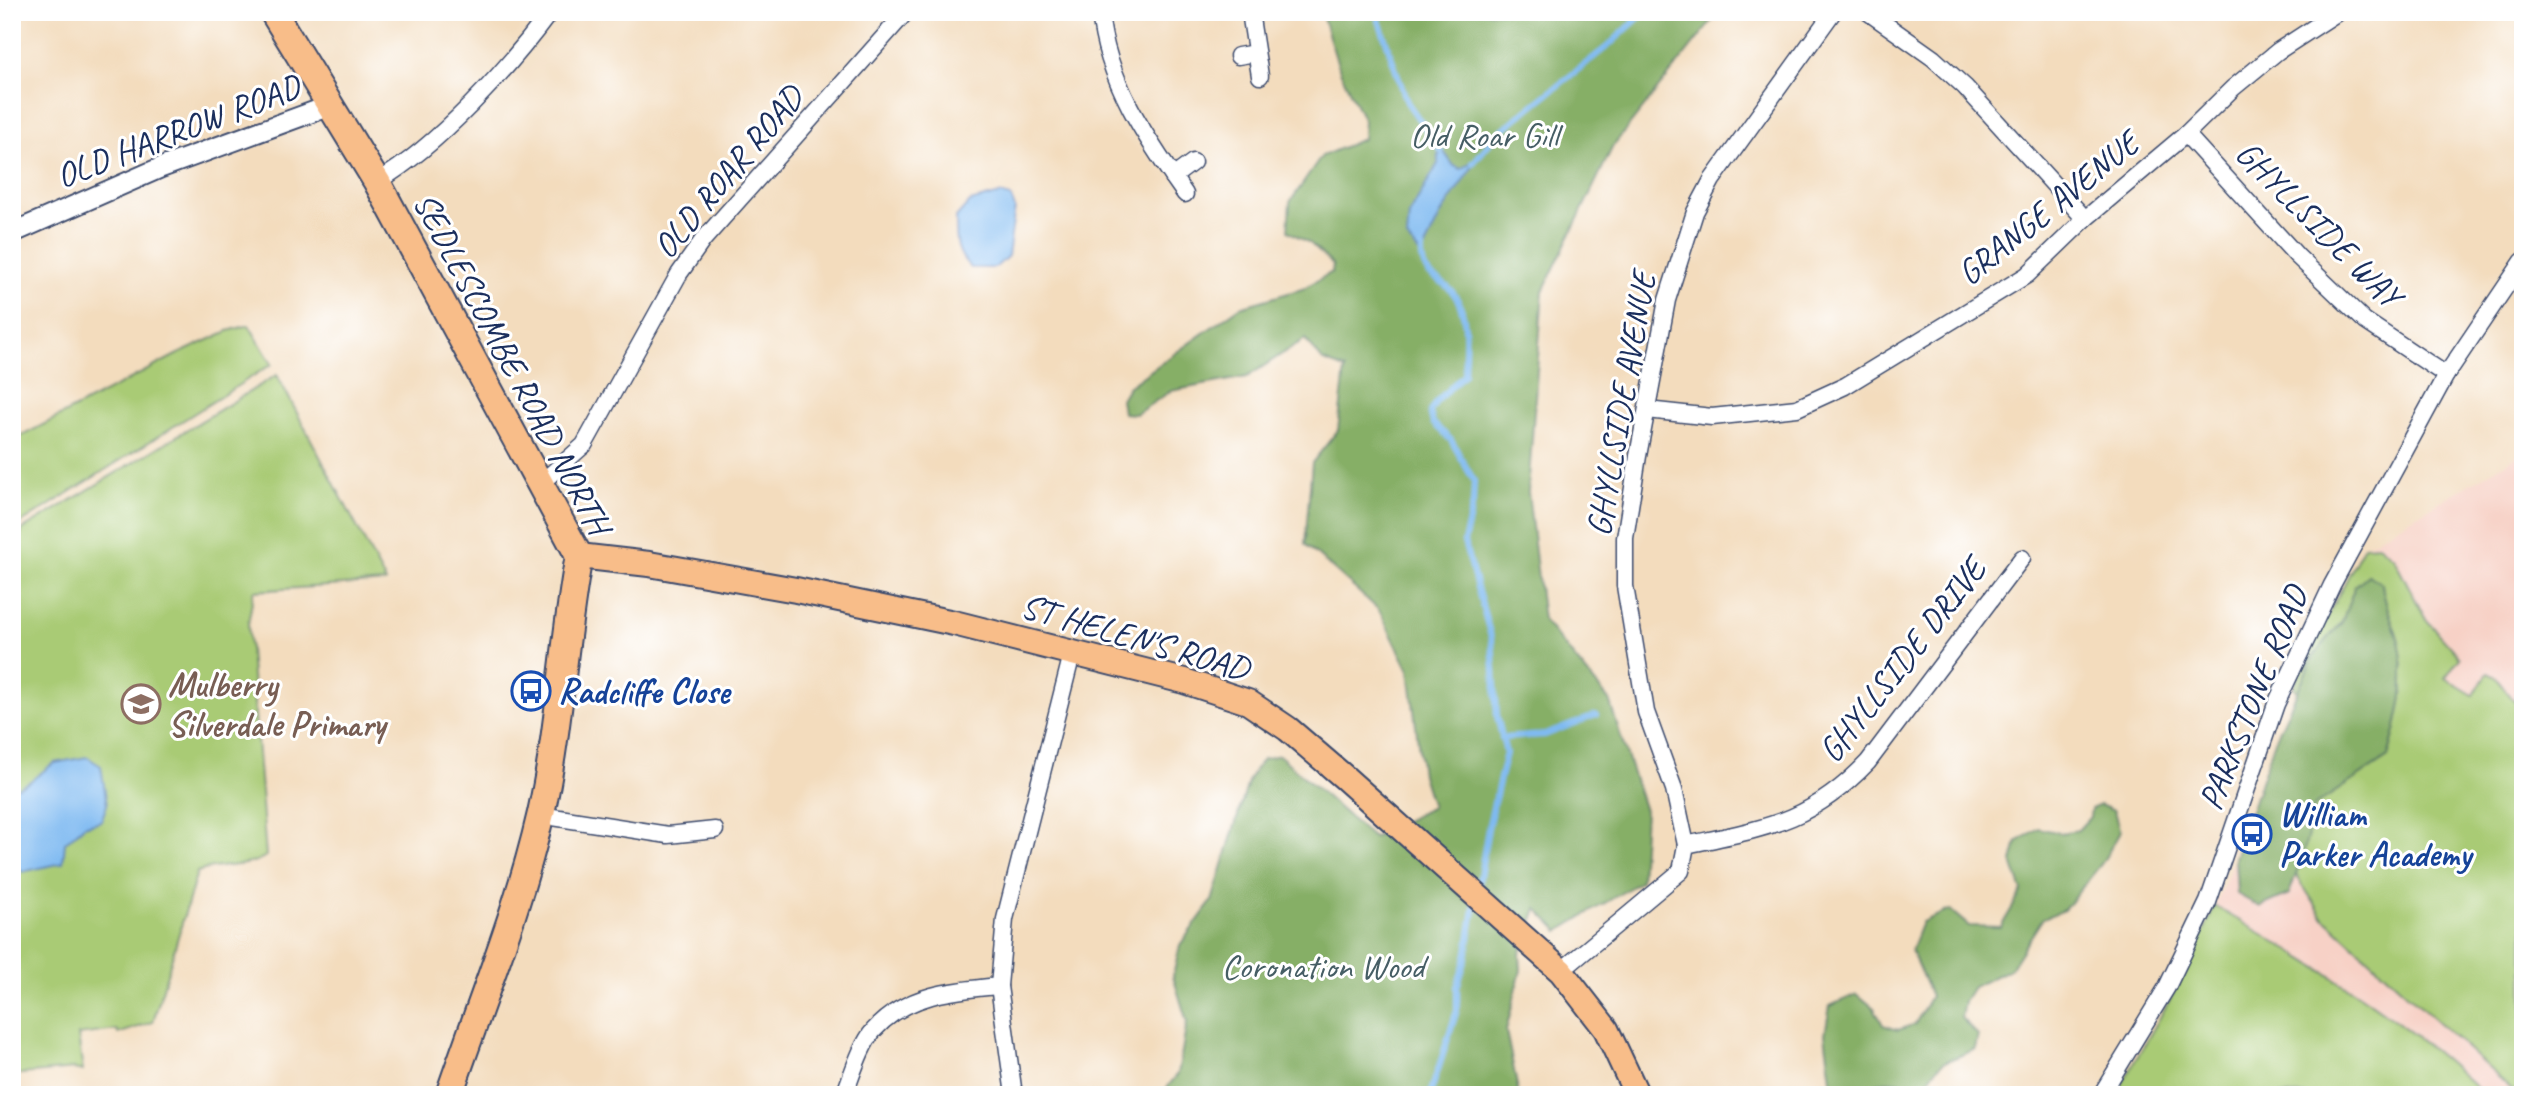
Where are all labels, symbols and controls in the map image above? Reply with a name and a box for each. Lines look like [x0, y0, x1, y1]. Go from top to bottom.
street label: OLD HARROW ROAD [50, 63, 309, 198]
street label: OLD ROAR ROAD [643, 74, 815, 267]
park label: Old Roar Gill [1410, 113, 1564, 158]
street label: GRANGE AVENUE [1948, 118, 2152, 295]
street label: GHYLLSIDE WAY [2226, 131, 2415, 320]
street label: SEDLESCOMBE ROAD NORTH [403, 185, 624, 546]
street label: GHYLLSIDE AVENUE [1576, 264, 1667, 539]
street label: GHYLLSIDE DRIVE [1808, 545, 1999, 771]
street label: PARKSTONE ROAD [2188, 577, 2319, 816]
street label: ST HELEN'S ROAD [1016, 583, 1257, 692]
place label: Mulberry Silverdale Primary [168, 662, 389, 747]
place label: Radcliffe Close [558, 669, 732, 714]
bus stop icon: Radcliffe Close [510, 670, 552, 712]
school or university icon: Mulberry Silverdale Primary [120, 683, 162, 725]
place label: William Parker Academy [2279, 792, 2474, 877]
bus stop icon: William Parker Academy [2231, 813, 2273, 855]
park label: Coronation Wood [1222, 944, 1429, 989]

